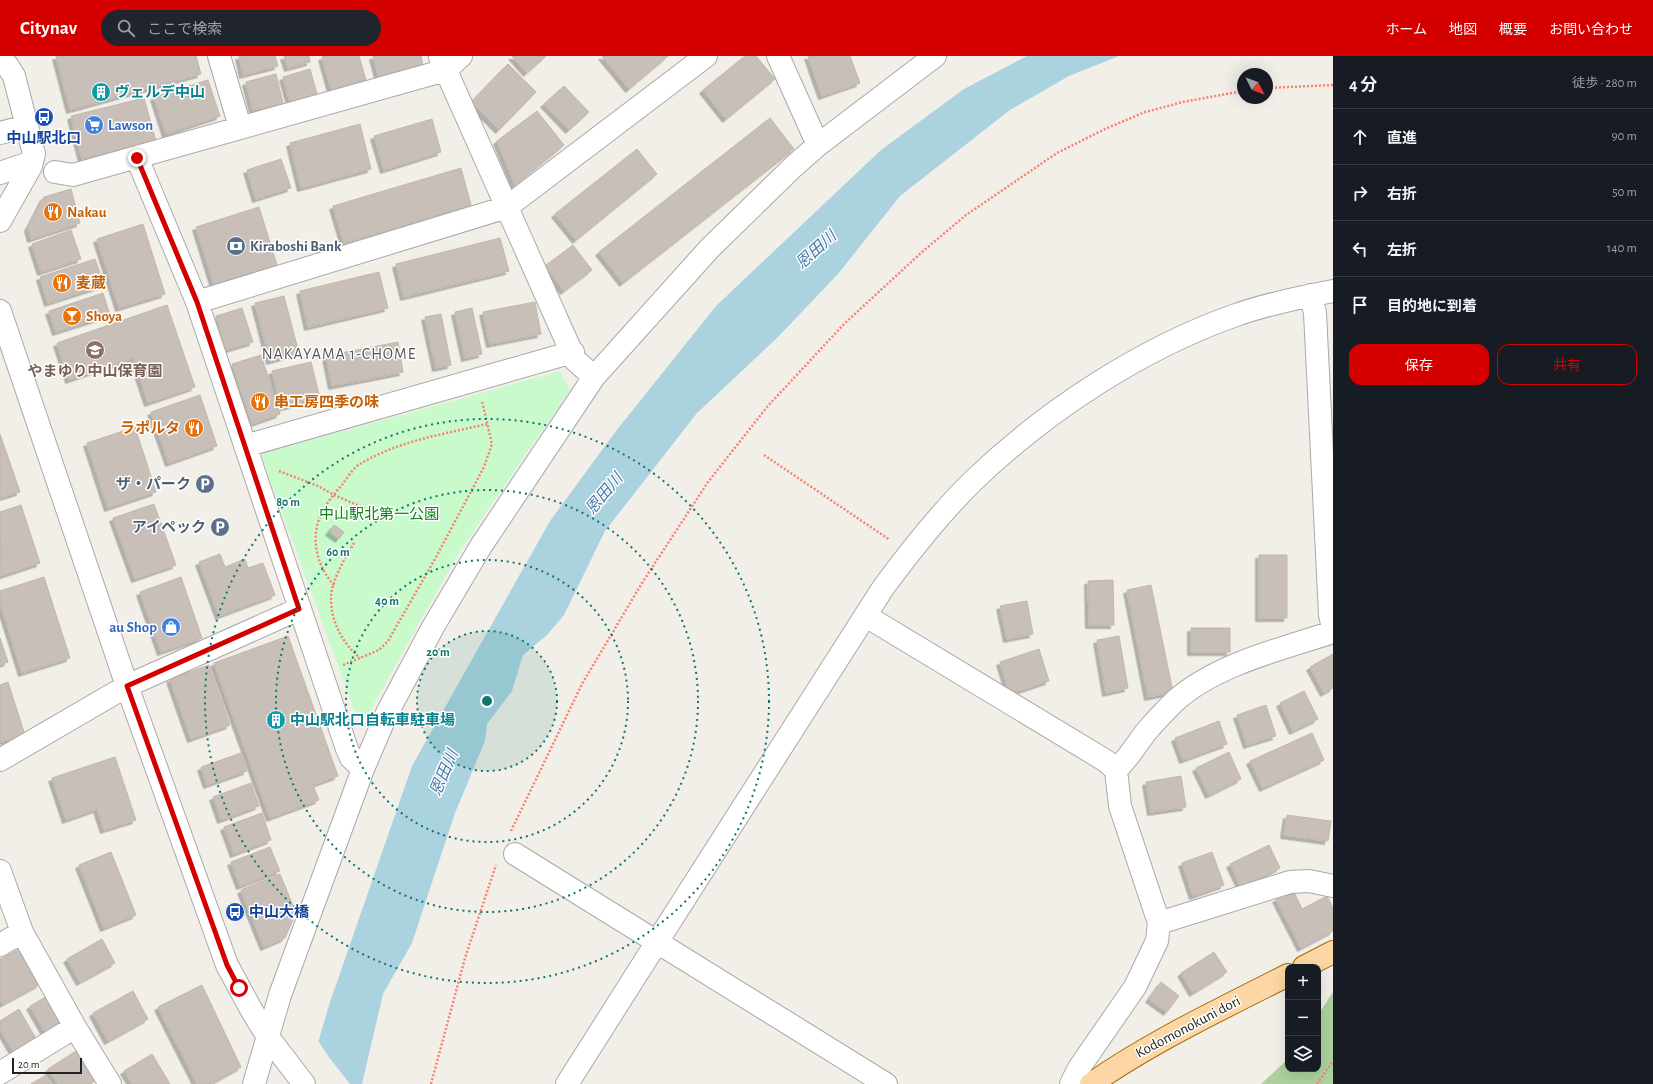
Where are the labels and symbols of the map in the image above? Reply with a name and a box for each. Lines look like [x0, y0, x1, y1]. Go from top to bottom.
north arrow [1237, 68, 1273, 104]
building icon: ヴェルデ中山 [90, 81, 112, 103]
place label: ヴェルデ中山 [115, 84, 205, 100]
bus stop icon: 中山駅北口 [33, 106, 55, 128]
supermarket icon: Lawson [83, 114, 105, 136]
place label: Lawson [108, 118, 153, 133]
place label: 中山駅北口 [6, 130, 82, 146]
route end [128, 149, 146, 167]
restaurant icon: Nakau [42, 201, 64, 223]
place label: Nakau [67, 205, 107, 220]
water label: 恩田川 [793, 227, 841, 272]
bank icon: Kiraboshi Bank [225, 235, 247, 257]
place label: Kiraboshi Bank [250, 239, 342, 254]
restaurant icon: 麦蔵 [51, 272, 73, 294]
place label: 麦蔵 [76, 275, 106, 291]
bar icon: Shoya [61, 305, 83, 327]
place label: Shoya [86, 309, 122, 324]
school or university icon: やまゆり中山保育園 [84, 339, 106, 361]
district label: NAKAYAMA 1-CHOME [262, 346, 416, 362]
place label: やまゆり中山保育園 [27, 363, 163, 379]
restaurant icon: 串工房四季の味 [249, 391, 271, 413]
place label: 串工房四季の味 [274, 394, 379, 410]
restaurant icon: ラポルタ [183, 417, 205, 439]
place label: ラポルタ [120, 420, 180, 436]
water label: 恩田川 [582, 469, 627, 518]
parking icon: ザ・パーク [194, 473, 216, 495]
place label: ザ・パーク [116, 476, 191, 492]
text: 80 m [276, 496, 300, 508]
park label: 中山駅北第一公園 [319, 505, 439, 522]
parking icon: アイペック [209, 516, 231, 538]
place label: アイペック [132, 519, 206, 535]
text: 60 m [326, 546, 350, 558]
text: 40 m [375, 595, 399, 607]
shop icon: au Shop [160, 616, 182, 638]
place label: au Shop [109, 620, 157, 635]
text: 20 m [426, 646, 450, 658]
centre of rings [480, 694, 494, 708]
building icon: 中山駅北口自転車駐車場 [265, 709, 287, 731]
place label: 中山駅北口自転車駐車場 [290, 712, 455, 728]
water label: 恩田川 [427, 746, 462, 798]
bus stop icon: 中山大橋 [224, 901, 246, 923]
place label: 中山大橋 [249, 904, 310, 920]
route start [230, 979, 248, 997]
street label: Kodomonokuni dori [1133, 993, 1243, 1061]
scale bar [12, 1056, 82, 1075]

